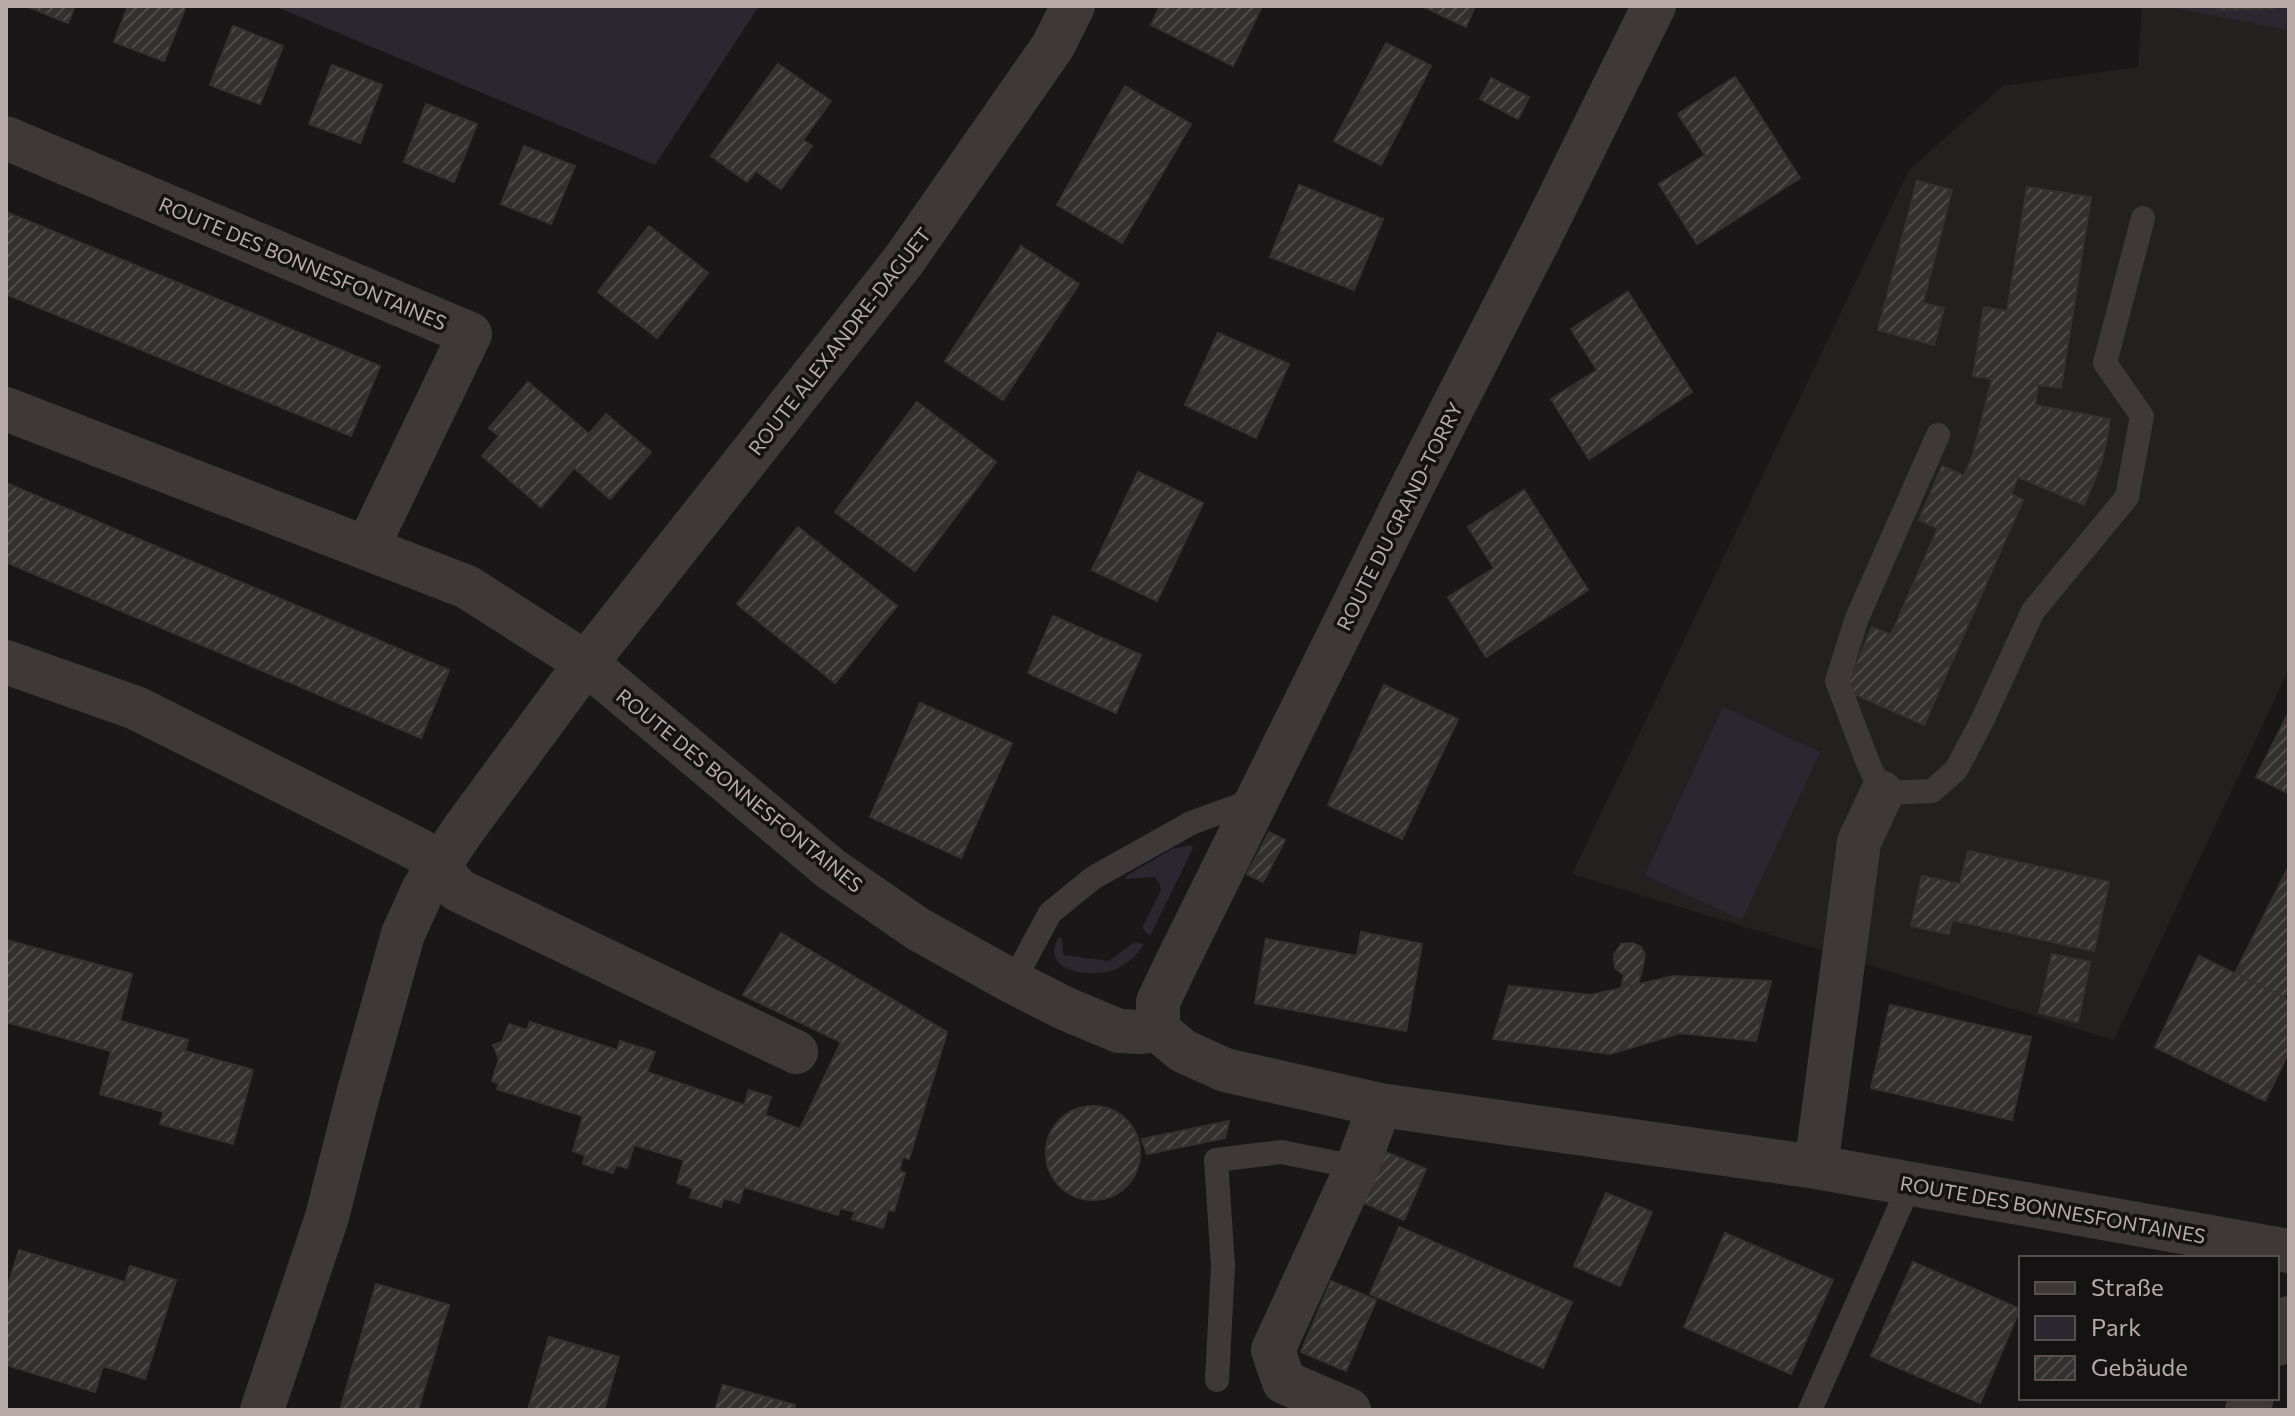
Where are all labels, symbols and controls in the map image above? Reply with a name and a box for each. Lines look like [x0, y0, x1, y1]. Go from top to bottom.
street label: ROUTE DES BONNESFONTAINES [156, 191, 450, 335]
street label: ROUTE ALEXANDRE-DAGUET [743, 222, 935, 459]
street label: ROUTE DU GRAND-TORRY [1331, 398, 1467, 634]
street label: ROUTE DES BONNESFONTAINES [612, 683, 868, 897]
street label: ROUTE DES BONNESFONTAINES [1898, 1170, 2208, 1248]
legend [2019, 1256, 2279, 1400]
text: Straße [2091, 1272, 2164, 1301]
text: Park [2091, 1312, 2141, 1341]
text: Gebäude [2091, 1352, 2188, 1381]

